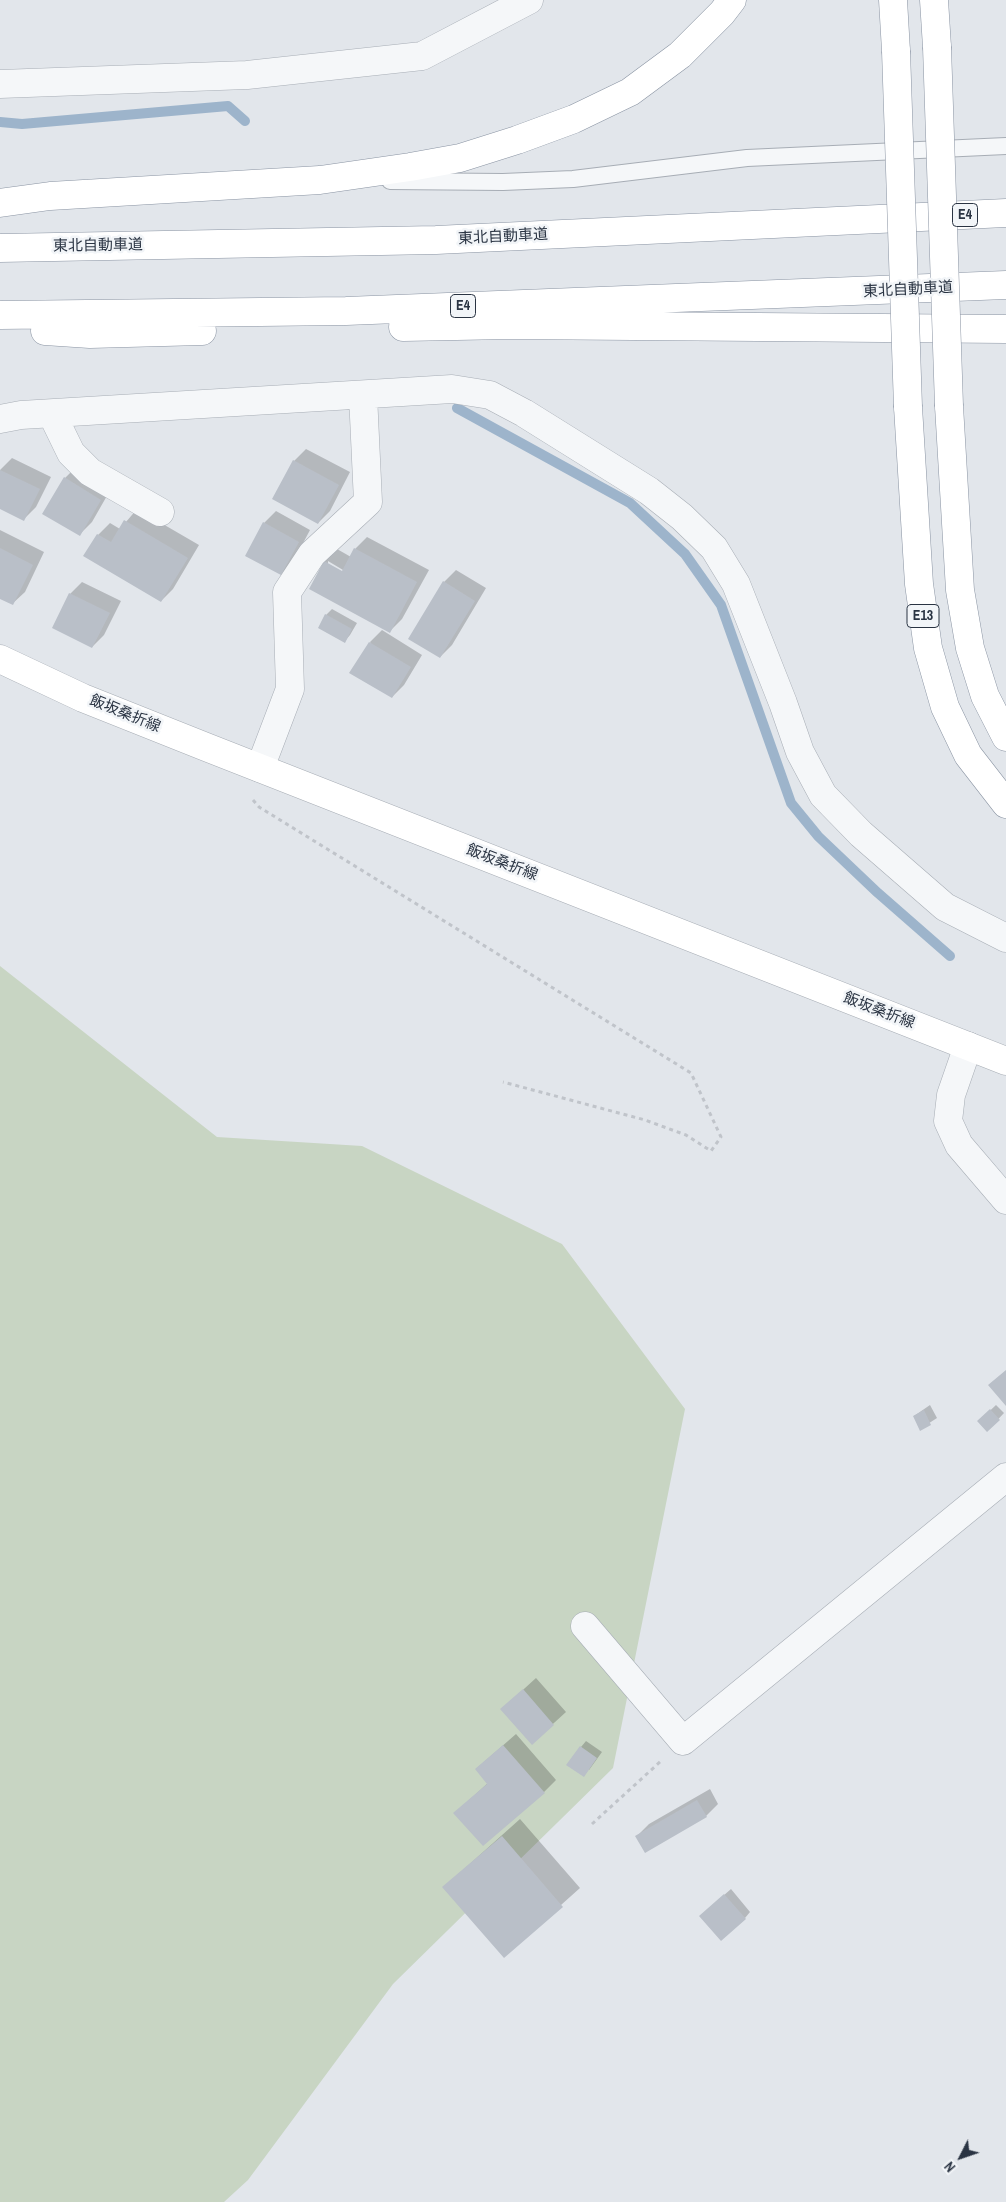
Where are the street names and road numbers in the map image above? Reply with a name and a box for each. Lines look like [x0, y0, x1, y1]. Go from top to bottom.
road number: E4 [952, 204, 978, 226]
street label: 東北自動車道 [458, 226, 548, 248]
street label: 東北自動車道 [53, 236, 143, 256]
street label: 東北自動車道 [863, 279, 953, 301]
road number: E4 [450, 294, 476, 318]
road number: E13 [907, 604, 939, 628]
street label: 飯坂桑折線 [87, 692, 163, 736]
street label: 飯坂桑折線 [464, 841, 540, 885]
street label: 飯坂桑折線 [841, 989, 917, 1033]

